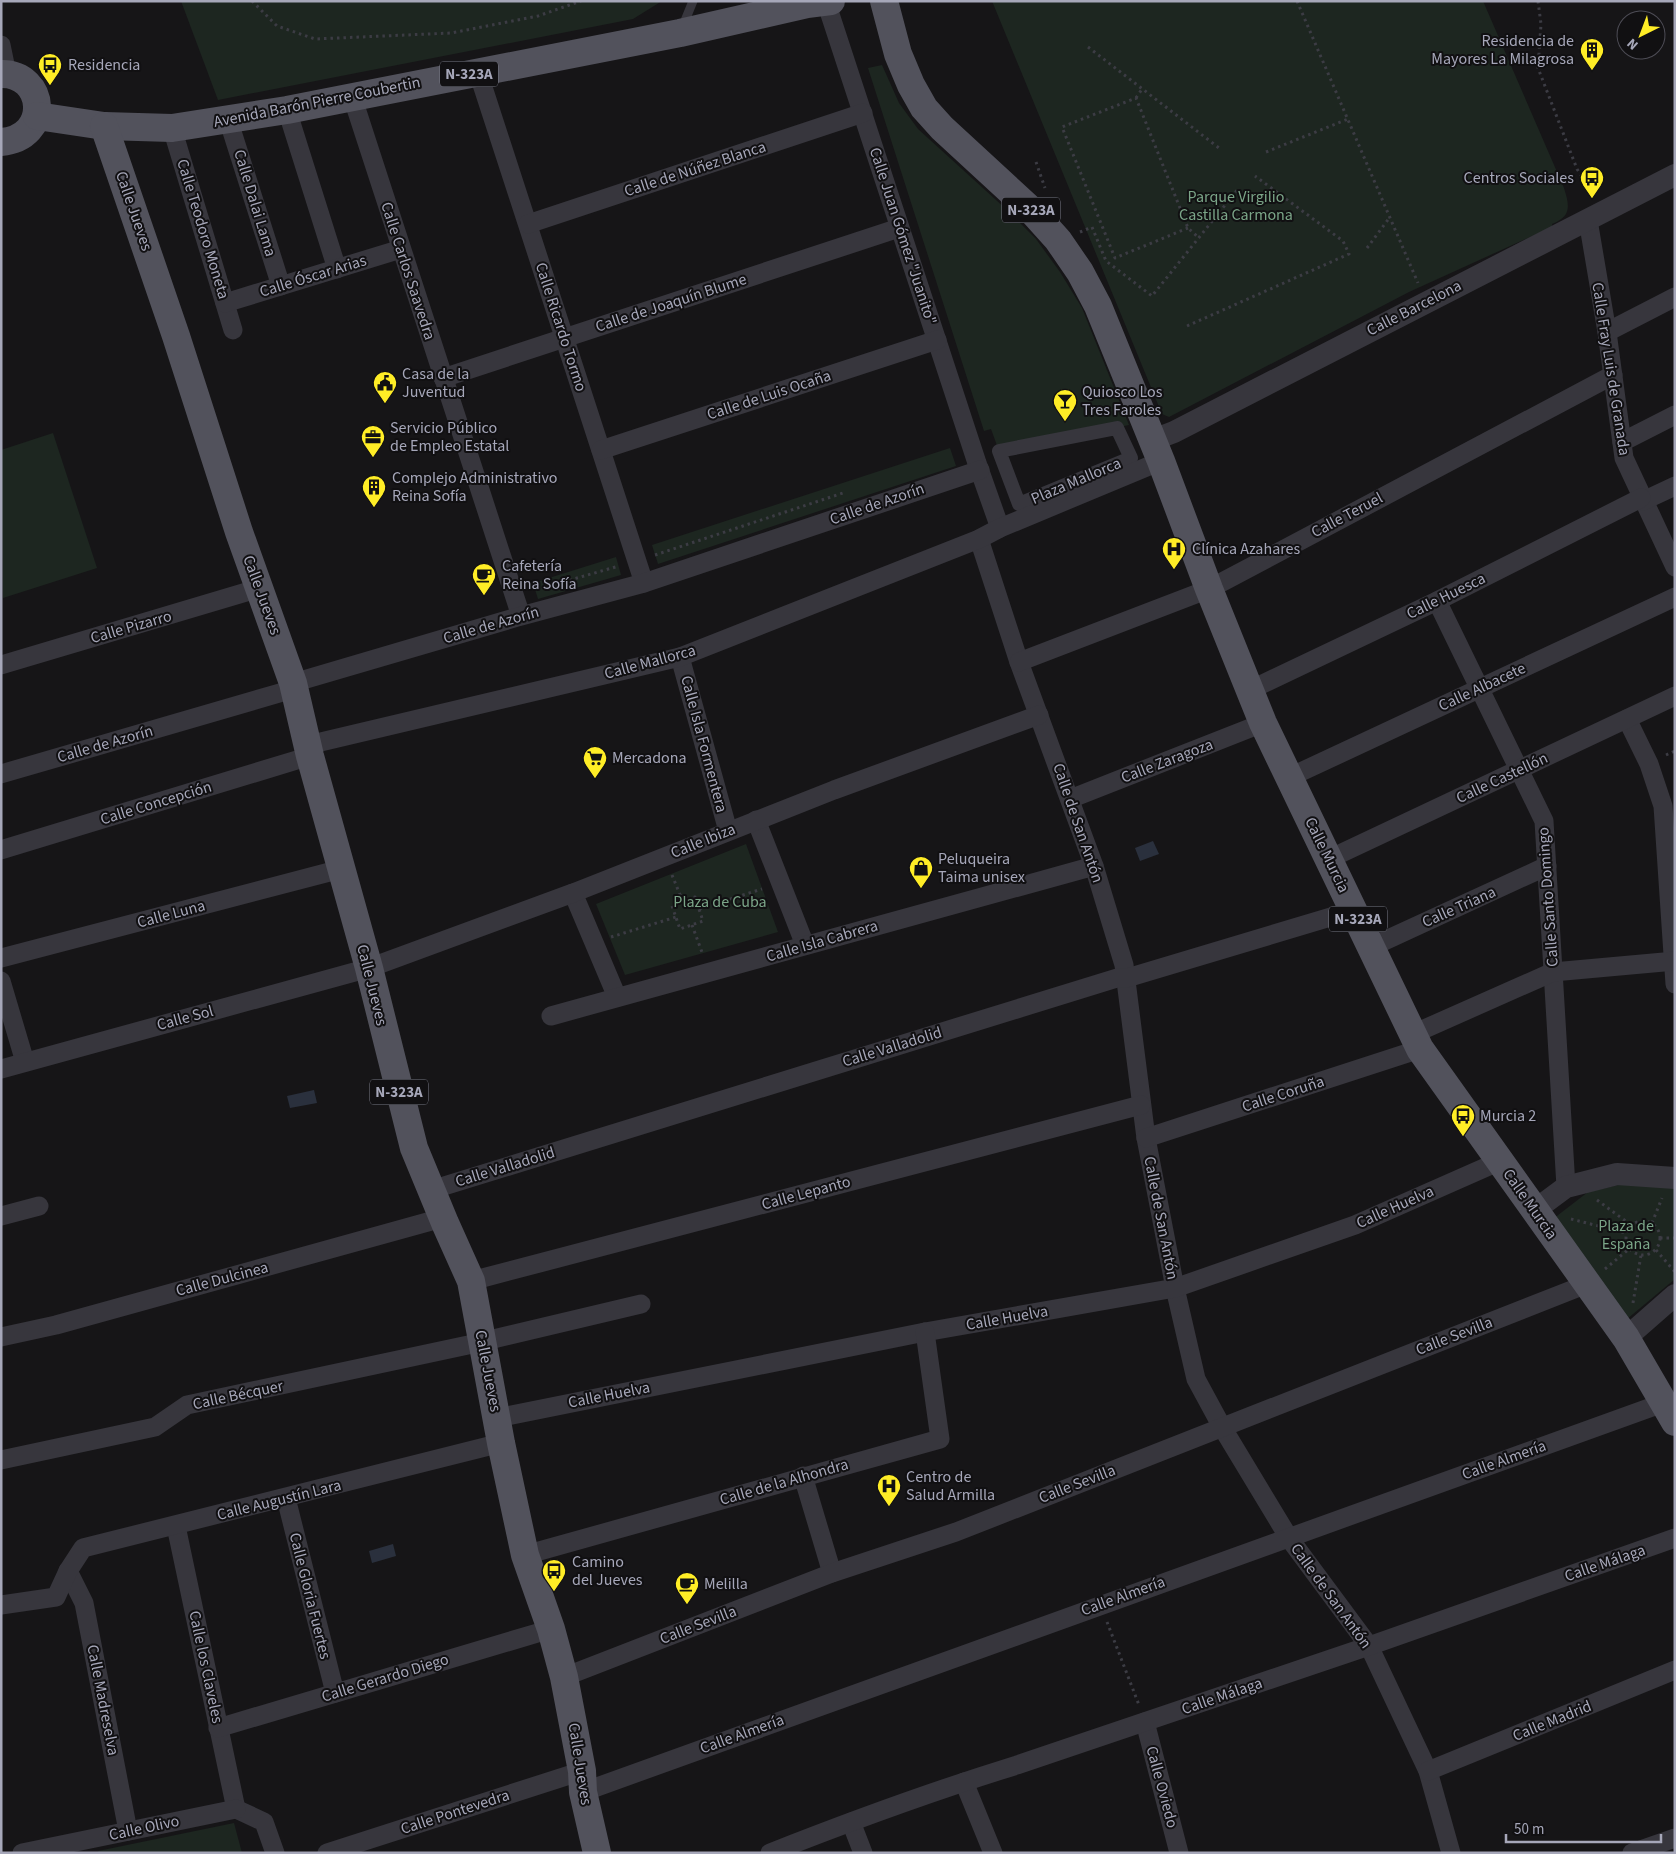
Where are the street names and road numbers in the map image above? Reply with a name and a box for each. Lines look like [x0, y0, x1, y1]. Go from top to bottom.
road number: N-323A [440, 62, 498, 86]
street label: Avenida Barón Pierre Coubertin [212, 71, 422, 133]
street label: Calle de Núñez Blanca [621, 136, 769, 202]
street label: Calle Juan Gómez "Juanito" [864, 145, 942, 327]
street label: Calle Dalai Lama [228, 147, 282, 259]
street label: Calle Teodoro Moneta [171, 156, 235, 302]
street label: Calle Jueves [110, 168, 158, 254]
road number: N-323A [1002, 198, 1060, 222]
street label: Calle Carlos Saavedra [375, 199, 441, 343]
street label: Calle Óscar Arias [257, 249, 369, 303]
street label: Calle Ricardo Tormo [530, 260, 592, 394]
street label: Calle de Joaquín Blume [593, 268, 749, 338]
street label: Calle Barcelona [1363, 275, 1465, 341]
street label: Calle Fray Luis de Granada [1586, 281, 1636, 457]
street label: Calle de Luis Ocaña [704, 365, 834, 425]
street label: Plaza Mallorca [1028, 452, 1124, 510]
street label: Calle de Azorín [827, 478, 927, 530]
street label: Calle Teruel [1307, 487, 1387, 543]
street label: Calle Jueves [237, 552, 287, 638]
street label: Calle Huesca [1403, 567, 1489, 625]
street label: Calle de Azorín [440, 601, 542, 649]
street label: Calle Pizarro [88, 605, 174, 649]
street label: Calle Mallorca [602, 639, 698, 685]
street label: Calle Albacete [1435, 657, 1529, 717]
street label: Calle Isla Formentera [675, 673, 733, 815]
street label: Calle de Azorín [54, 720, 156, 768]
street label: Calle Zaragoza [1118, 733, 1216, 789]
street label: Calle Castellón [1453, 747, 1551, 809]
street label: Calle de San Antón [1047, 760, 1109, 886]
street label: Calle Concepción [98, 776, 214, 830]
street label: Calle Murcia [1299, 814, 1355, 896]
street label: Calle Ibiza [667, 818, 739, 864]
street label: Calle Santo Domingo [1532, 826, 1564, 968]
street label: Calle Triana [1419, 881, 1499, 933]
street label: Calle Luna [135, 894, 207, 934]
road number: N-323A [1329, 906, 1387, 932]
street label: Calle Isla Cabrera [764, 915, 880, 967]
street label: Calle Jueves [351, 942, 393, 1028]
street label: Calle Sol [154, 1000, 216, 1036]
street label: Calle Valladolid [839, 1021, 945, 1073]
street label: Calle Coruña [1239, 1070, 1327, 1118]
road number: N-323A [370, 1080, 428, 1104]
street label: Calle Valladolid [452, 1141, 558, 1193]
street label: Calle de San Antón [1138, 1154, 1184, 1282]
street label: Calle Murcia [1498, 1164, 1562, 1244]
street label: Calle Lepanto [759, 1171, 853, 1215]
street label: Calle Huelva [1353, 1180, 1437, 1234]
street label: Calle Dulcinea [173, 1256, 271, 1302]
street label: Calle Huelva [964, 1300, 1050, 1336]
street label: Calle Sevilla [1412, 1311, 1496, 1361]
street label: Calle Jueves [469, 1328, 507, 1414]
street label: Calle Bécquer [191, 1375, 286, 1415]
street label: Calle Huelva [566, 1376, 652, 1414]
street label: Calle Almería [1459, 1435, 1549, 1485]
street label: Calle de la Alhondra [717, 1453, 851, 1511]
street label: Calle Sevilla [1035, 1459, 1119, 1509]
street label: Calle Augustín Lara [215, 1474, 343, 1526]
street label: Calle Gloria Fuertes [284, 1530, 336, 1662]
street label: Calle de San Antón [1285, 1539, 1377, 1653]
street label: Calle Málaga [1562, 1539, 1648, 1587]
street label: Calle Almería [1078, 1571, 1168, 1621]
street label: Calle Sevilla [656, 1600, 740, 1650]
street label: Calle los Claveles [183, 1609, 229, 1726]
street label: Calle Madreselva [81, 1643, 125, 1757]
street label: Calle Gerardo Diego [319, 1648, 451, 1708]
street label: Calle Málaga [1179, 1672, 1265, 1720]
street label: Calle Madrid [1509, 1695, 1595, 1747]
street label: Calle Almería [697, 1709, 787, 1759]
street label: Calle Jueves [563, 1721, 597, 1807]
street label: Calle Oviedo [1141, 1744, 1183, 1830]
street label: Calle Pontevedra [398, 1784, 512, 1840]
street label: Calle Olivo [107, 1810, 181, 1846]

